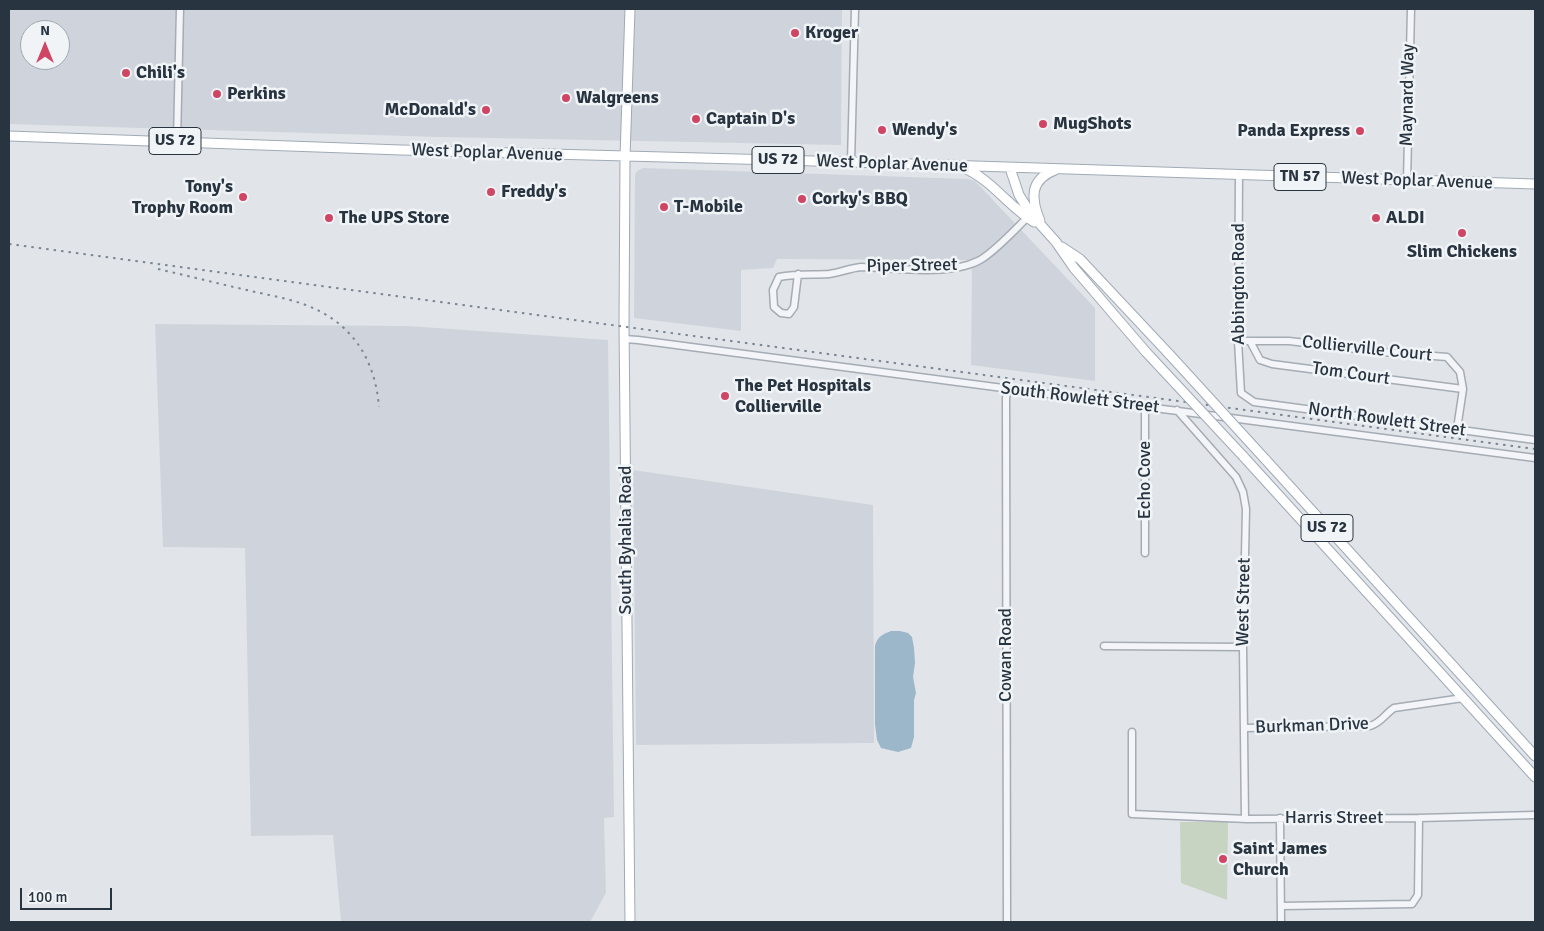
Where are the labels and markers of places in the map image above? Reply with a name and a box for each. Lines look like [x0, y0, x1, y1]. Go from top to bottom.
place label: Kroger [805, 22, 858, 44]
marker: Kroger [789, 27, 801, 39]
place label: Chili's [136, 62, 185, 84]
marker: Chili's [120, 67, 132, 79]
place label: Perkins [227, 83, 286, 105]
place label: Walgreens [576, 87, 659, 109]
marker: Perkins [211, 88, 223, 100]
marker: Walgreens [560, 92, 572, 104]
place label: McDonald's [385, 99, 476, 121]
marker: McDonald's [480, 104, 492, 116]
place label: Captain D's [706, 108, 795, 130]
marker: Captain D's [690, 113, 702, 125]
place label: MugShots [1053, 113, 1131, 135]
marker: MugShots [1037, 118, 1049, 130]
place label: Wendy's [892, 119, 957, 141]
place label: Panda Express [1237, 120, 1350, 142]
marker: Wendy's [876, 124, 888, 136]
marker: Panda Express [1354, 125, 1366, 137]
place label: Tony's Trophy Room [132, 176, 233, 218]
place label: Freddy's [501, 181, 566, 203]
marker: Freddy's [485, 186, 497, 198]
place label: Corky's BBQ [812, 188, 908, 210]
marker: Tony's Trophy Room [237, 191, 249, 203]
marker: Corky's BBQ [796, 193, 808, 205]
place label: T-Mobile [674, 196, 743, 218]
marker: T-Mobile [658, 201, 670, 213]
place label: The UPS Store [339, 207, 449, 229]
place label: ALDI [1386, 207, 1425, 229]
marker: The UPS Store [323, 212, 335, 224]
marker: ALDI [1370, 212, 1382, 224]
marker: Slim Chickens [1456, 227, 1468, 239]
place label: Slim Chickens [1407, 241, 1517, 263]
place label: The Pet Hospitals Collierville [735, 375, 871, 418]
marker: The Pet Hospitals Collierville [719, 390, 731, 402]
place label: Saint James Church [1233, 838, 1327, 881]
marker: Saint James Church [1217, 853, 1229, 865]

